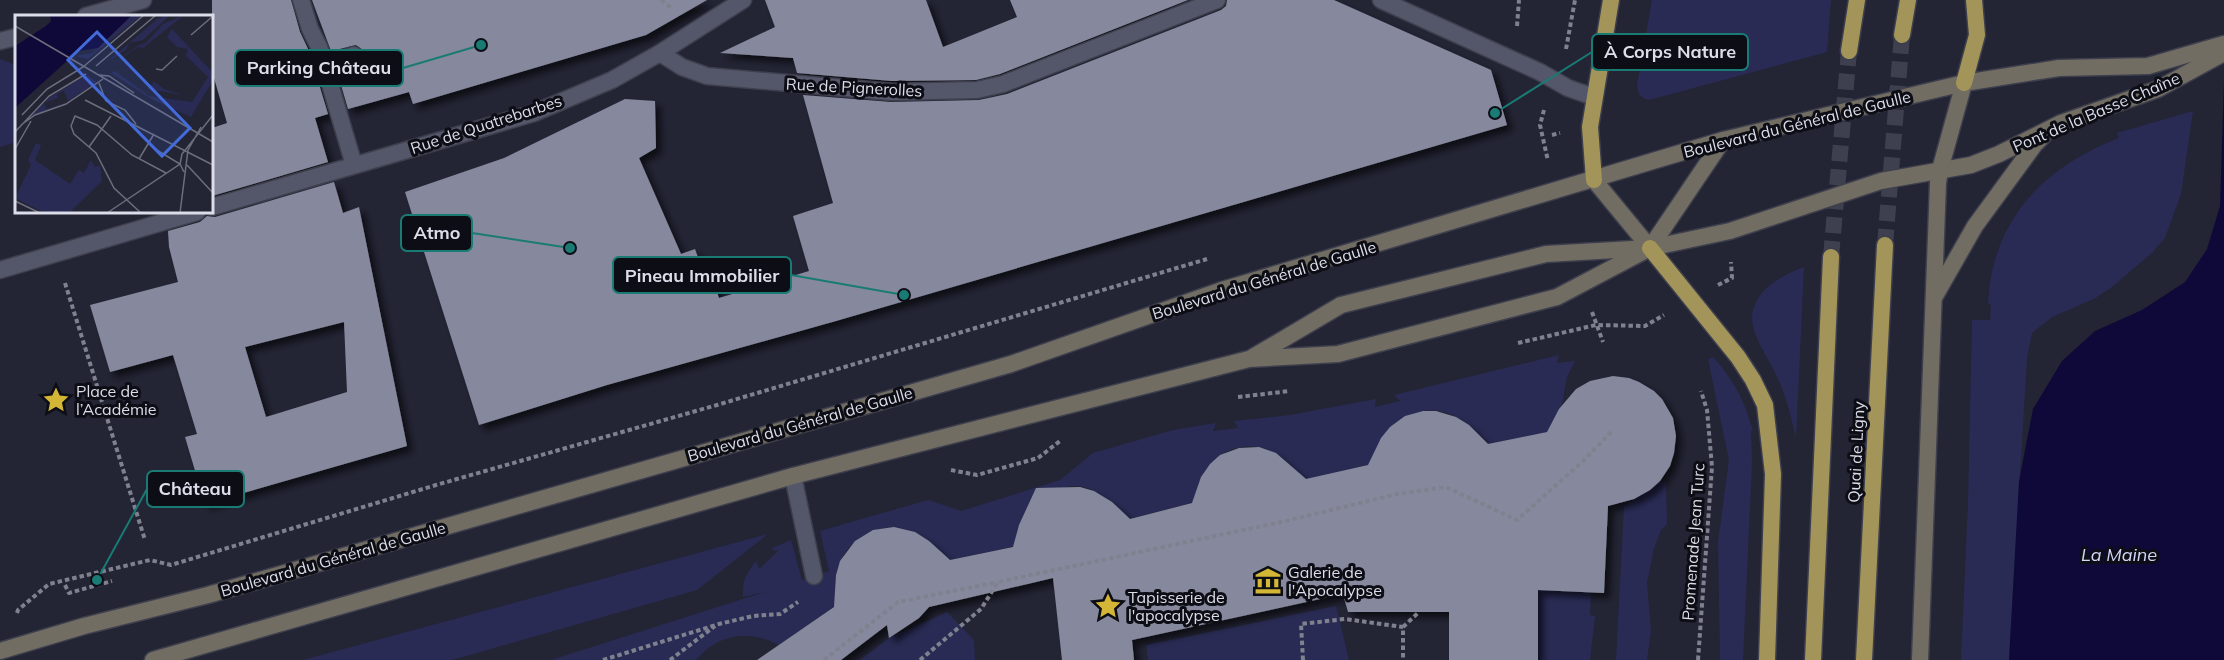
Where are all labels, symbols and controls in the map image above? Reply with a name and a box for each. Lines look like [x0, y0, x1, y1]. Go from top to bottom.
inset map [15, 15, 213, 213]
callout: À Corps Nature [1592, 34, 1748, 70]
text: À Corps Nature [1604, 40, 1736, 63]
callout: Parking Château [235, 50, 403, 86]
text: Parking Château [247, 56, 391, 79]
street label: Pont de la Basse Chaîne [2009, 68, 2183, 156]
street label: Rue de Pignerolles [785, 73, 923, 101]
street label: Boulevard du Général de Gaulle [1681, 86, 1913, 162]
street label: Rue de Quatrebarbes [408, 90, 564, 158]
callout: Atmo [401, 215, 472, 251]
text: Atmo [414, 221, 460, 244]
street label: Boulevard du Général de Gaulle [1150, 236, 1378, 324]
callout: Pineau Immobilier [613, 257, 791, 293]
text: Pineau Immobilier [625, 264, 780, 287]
place label: Place de l’Académie [76, 381, 157, 419]
street label: Boulevard du Général de Gaulle [685, 382, 915, 466]
place icon: Place de l’Académie [41, 385, 71, 415]
street label: Quai de Ligny [1843, 400, 1869, 503]
street label: Promenade Jean Turc [1678, 463, 1708, 621]
callout: Château [147, 471, 244, 507]
text: Château [159, 477, 231, 500]
street label: Boulevard du Général de Gaulle [218, 517, 448, 601]
water label: La Maine [2081, 543, 2157, 566]
place label: Galerie de l'Apocalypse [1288, 562, 1382, 600]
museum icon: Galerie de l'Apocalypse [1253, 566, 1283, 596]
place label: Tapisserie de l'apocalypse [1128, 587, 1225, 625]
place icon: Tapisserie de l'apocalypse [1093, 591, 1123, 621]

